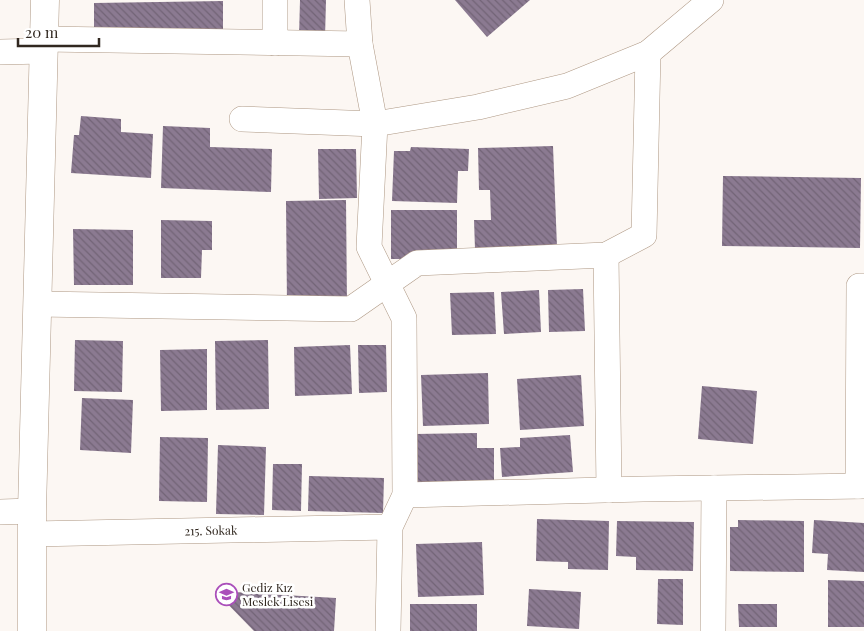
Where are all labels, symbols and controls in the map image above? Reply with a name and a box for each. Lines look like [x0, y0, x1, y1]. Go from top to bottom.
scale bar [18, 15, 99, 47]
text: 20 m [25, 22, 59, 42]
street label: 215. Sokak [184, 522, 238, 538]
place label: Gediz Kız Meslek Lisesi [242, 579, 314, 609]
school or university icon: Gediz Kız Meslek Lisesi [214, 582, 238, 606]

